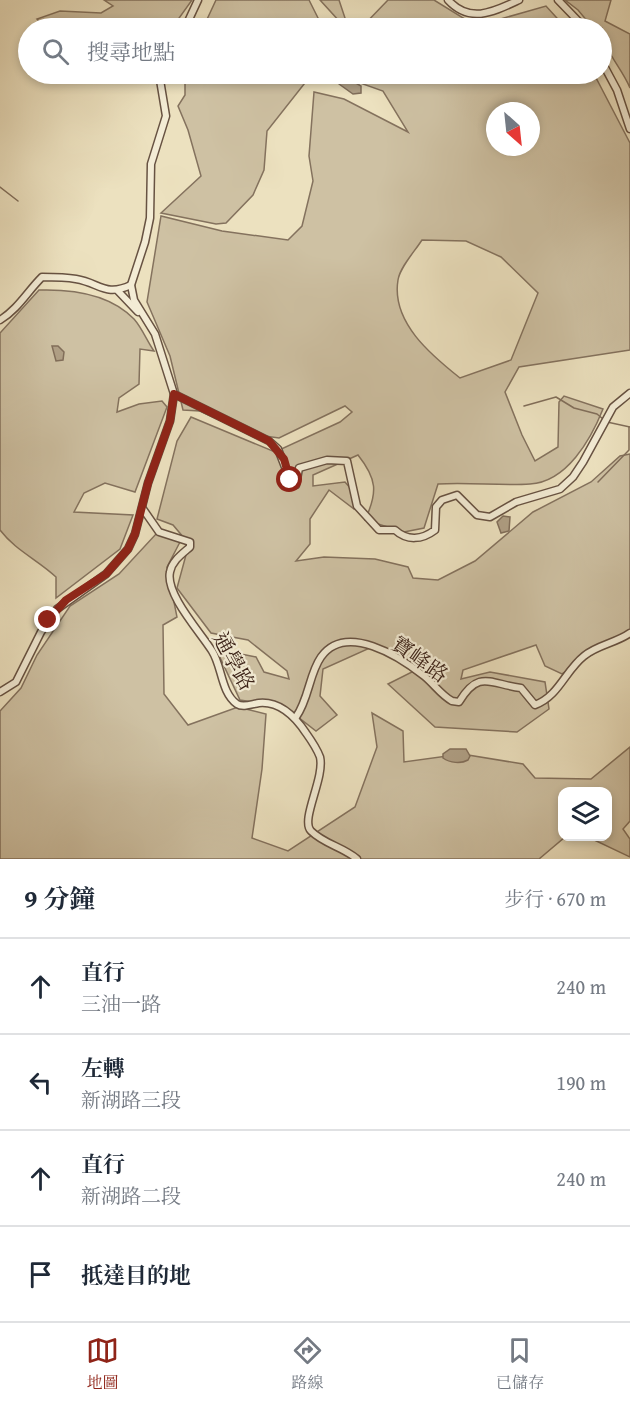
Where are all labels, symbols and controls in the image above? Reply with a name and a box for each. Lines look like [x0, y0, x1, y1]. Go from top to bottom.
search box [18, 18, 612, 84]
icon: search [39, 35, 72, 68]
text: 搜尋地點 [87, 36, 175, 68]
north arrow [486, 102, 540, 156]
route start [276, 466, 302, 492]
route end [34, 606, 60, 632]
street label: 通學路 [205, 626, 263, 696]
street label: 寶峰路 [385, 628, 455, 690]
map controls [558, 787, 612, 841]
button: layers [558, 787, 612, 841]
text: 9 分鐘 [24, 879, 95, 918]
text: 步行 · 670 m [504, 884, 606, 913]
text: 直行 [81, 956, 125, 988]
icon: ahead [24, 970, 57, 1003]
text: 240 m [556, 972, 606, 1001]
text: 三油一路 [81, 989, 161, 1018]
text: 左轉 [81, 1052, 125, 1084]
icon: left [24, 1066, 57, 1099]
text: 190 m [556, 1068, 606, 1097]
text: 新湖路三段 [81, 1085, 181, 1114]
text: 直行 [81, 1148, 125, 1180]
icon: ahead [24, 1162, 57, 1195]
text: 240 m [556, 1164, 606, 1193]
text: 新湖路二段 [81, 1181, 181, 1210]
icon: arrive [24, 1258, 57, 1291]
text: 抵達目的地 [81, 1259, 191, 1291]
tab: 地圖 [86, 1334, 119, 1394]
tab: 路線 [291, 1334, 324, 1394]
tab: 已儲存 [496, 1334, 544, 1394]

